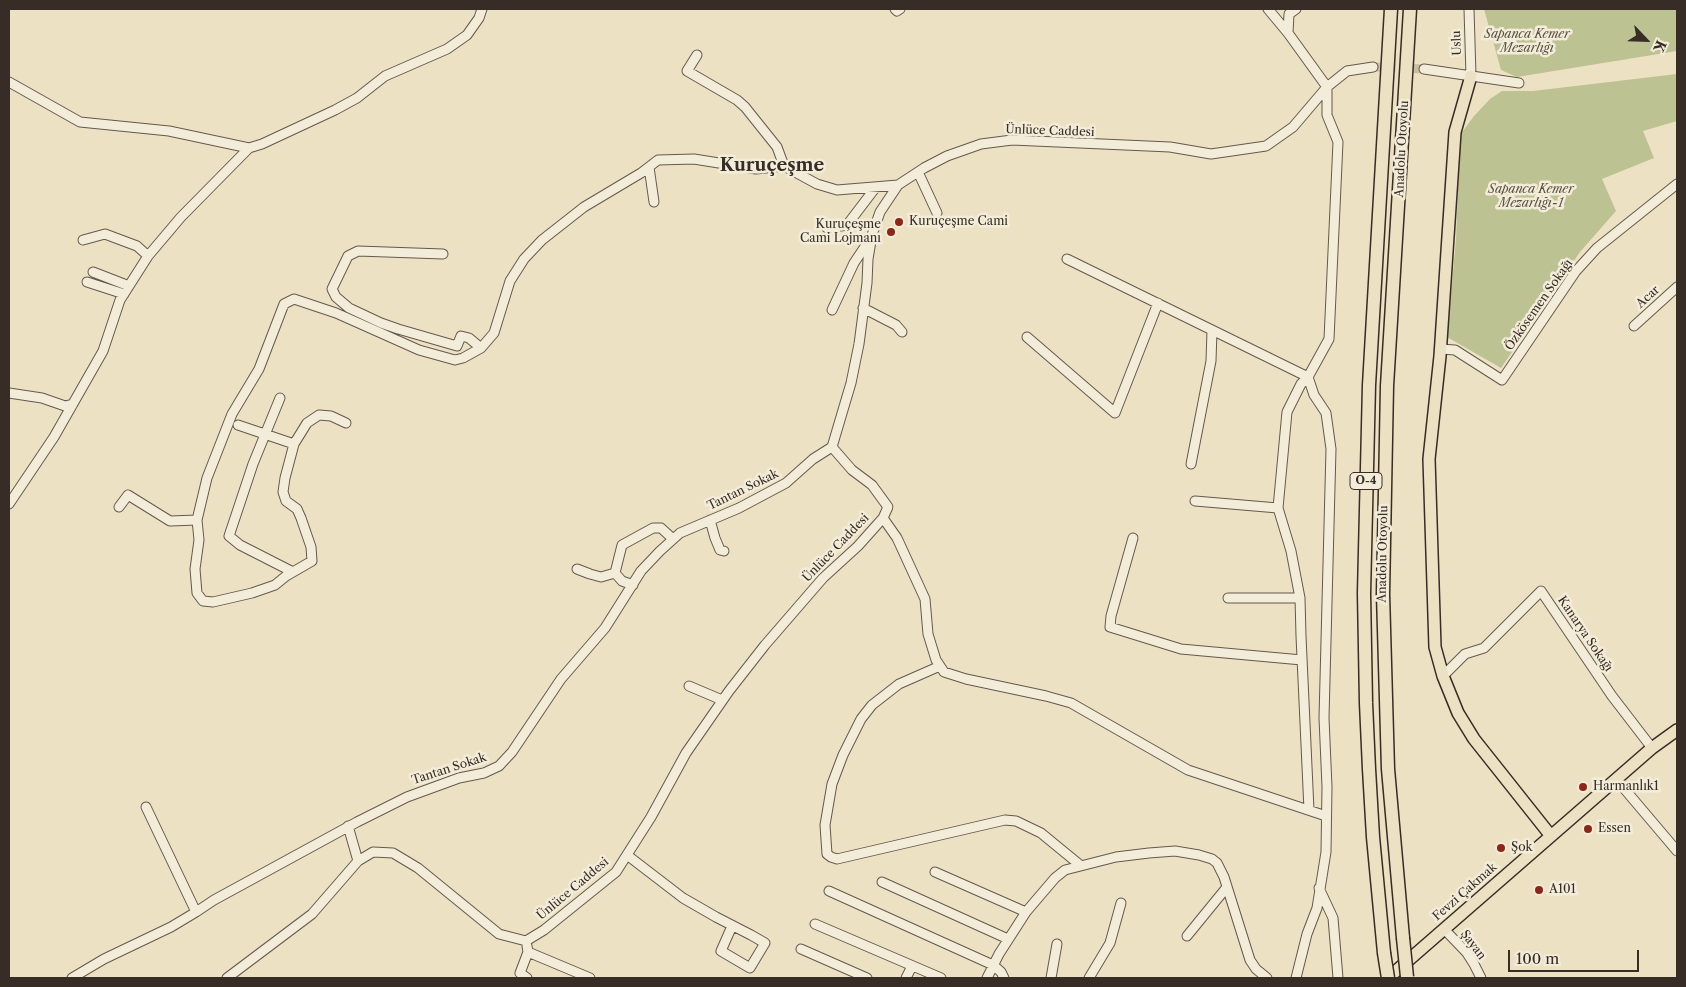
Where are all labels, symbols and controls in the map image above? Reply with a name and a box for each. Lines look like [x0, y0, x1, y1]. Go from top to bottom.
north arrow [1621, 15, 1671, 65]
park label: Sapanca Kemer Mezarlığı [1484, 28, 1570, 56]
street label: Uslu [1449, 30, 1465, 56]
text: K [1649, 37, 1670, 55]
street label: Anadolu Otoyolu [1392, 100, 1412, 198]
street label: Ünlüce Caddesi [1005, 122, 1095, 140]
district label: Kuruçeşme [720, 155, 824, 177]
park label: Sapanca Kemer Mezarlığı-1 [1488, 183, 1574, 211]
place label: Kuruçeşme Cami [909, 215, 1008, 229]
marker: Kuruçeşme Cami [893, 216, 905, 228]
place label: Kuruçeşme Cami Lojmanı [800, 218, 881, 246]
marker: Kuruçeşme Cami Lojmanı [885, 226, 897, 238]
street label: Özkösemen Sokağı [1502, 257, 1576, 353]
street label: Acar [1633, 283, 1663, 311]
street label: Tantan Sokak [705, 467, 781, 513]
road number: O-4 [1350, 472, 1382, 490]
street label: Anadolu Otoyolu [1375, 505, 1391, 603]
street label: Ünlüce Caddesi [800, 511, 872, 585]
street label: Kanarya Sokağı [1554, 594, 1616, 674]
street label: Tantan Sokak [410, 750, 488, 788]
place label: Harmanlık1 [1593, 780, 1659, 794]
marker: Harmanlık1 [1577, 781, 1589, 793]
place label: Essen [1598, 822, 1631, 836]
marker: Essen [1582, 823, 1594, 835]
place label: Şok [1511, 841, 1532, 855]
marker: Şok [1495, 842, 1507, 854]
street label: Ünlüce Caddesi [534, 855, 612, 923]
street label: Fevzi Çakmak [1430, 860, 1500, 924]
place label: A101 [1549, 883, 1576, 897]
marker: A101 [1533, 884, 1545, 896]
street label: Şayan [1457, 927, 1489, 963]
scale bar [1511, 940, 1642, 972]
text: 100 m [1516, 949, 1559, 968]

